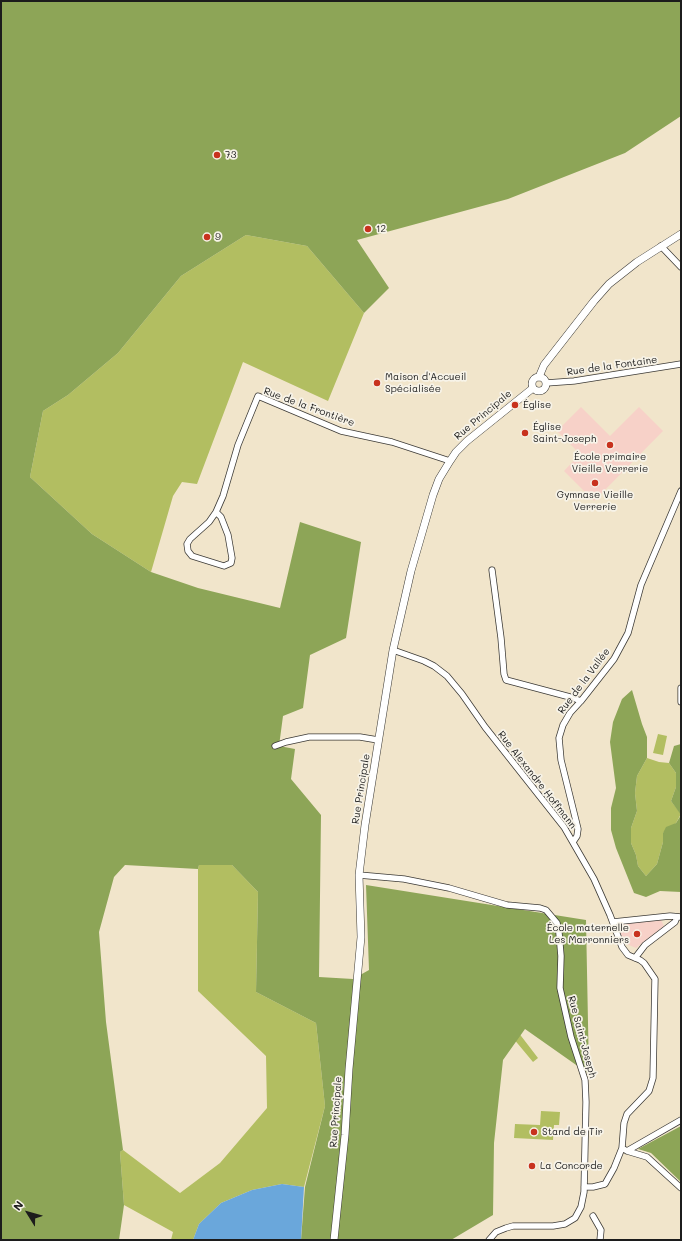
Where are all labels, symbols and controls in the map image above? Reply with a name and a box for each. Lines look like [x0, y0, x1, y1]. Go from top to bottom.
place label: 73 [225, 149, 236, 161]
marker: 73 [212, 150, 222, 160]
place label: 12 [376, 223, 386, 235]
marker: 12 [363, 224, 373, 234]
place label: 9 [215, 231, 221, 243]
marker: 9 [202, 232, 212, 242]
street label: Rue de la Fontaine [566, 354, 658, 378]
place label: Maison d'Accueil Spécialisée [385, 371, 466, 394]
marker: Maison d'Accueil Spécialisée [372, 378, 382, 388]
street label: Rue de la Frontière [262, 385, 356, 429]
street label: Rue Principale [452, 388, 514, 442]
place label: Église [523, 399, 551, 411]
marker: Église [510, 400, 520, 410]
place label: Église Saint-Joseph [533, 421, 596, 444]
marker: Église Saint-Joseph [520, 428, 530, 438]
marker: École primaire Vieille Verrerie [605, 440, 615, 450]
place label: École primaire Vieille Verrerie [572, 451, 648, 474]
marker: Gymnase Vieille Verrerie [590, 478, 600, 488]
place label: Gymnase Vieille Verrerie [557, 489, 633, 512]
street label: Rue de la Vallée [555, 646, 613, 716]
street label: Rue Alexandre Hoffmann [495, 729, 579, 831]
street label: Rue Principale [350, 753, 372, 825]
place label: École maternelle Les Marronniers [547, 922, 629, 946]
marker: École maternelle Les Marronniers [632, 929, 642, 939]
street label: Rue Saint-Joseph [565, 995, 599, 1079]
street label: Rue Principale [328, 1076, 344, 1148]
place label: Stand de Tir [542, 1126, 603, 1138]
marker: Stand de Tir [529, 1127, 539, 1137]
place label: La Concorde [540, 1160, 603, 1172]
marker: La Concorde [527, 1161, 537, 1171]
north arrow [8, 1193, 48, 1233]
text: N [10, 1198, 27, 1213]

